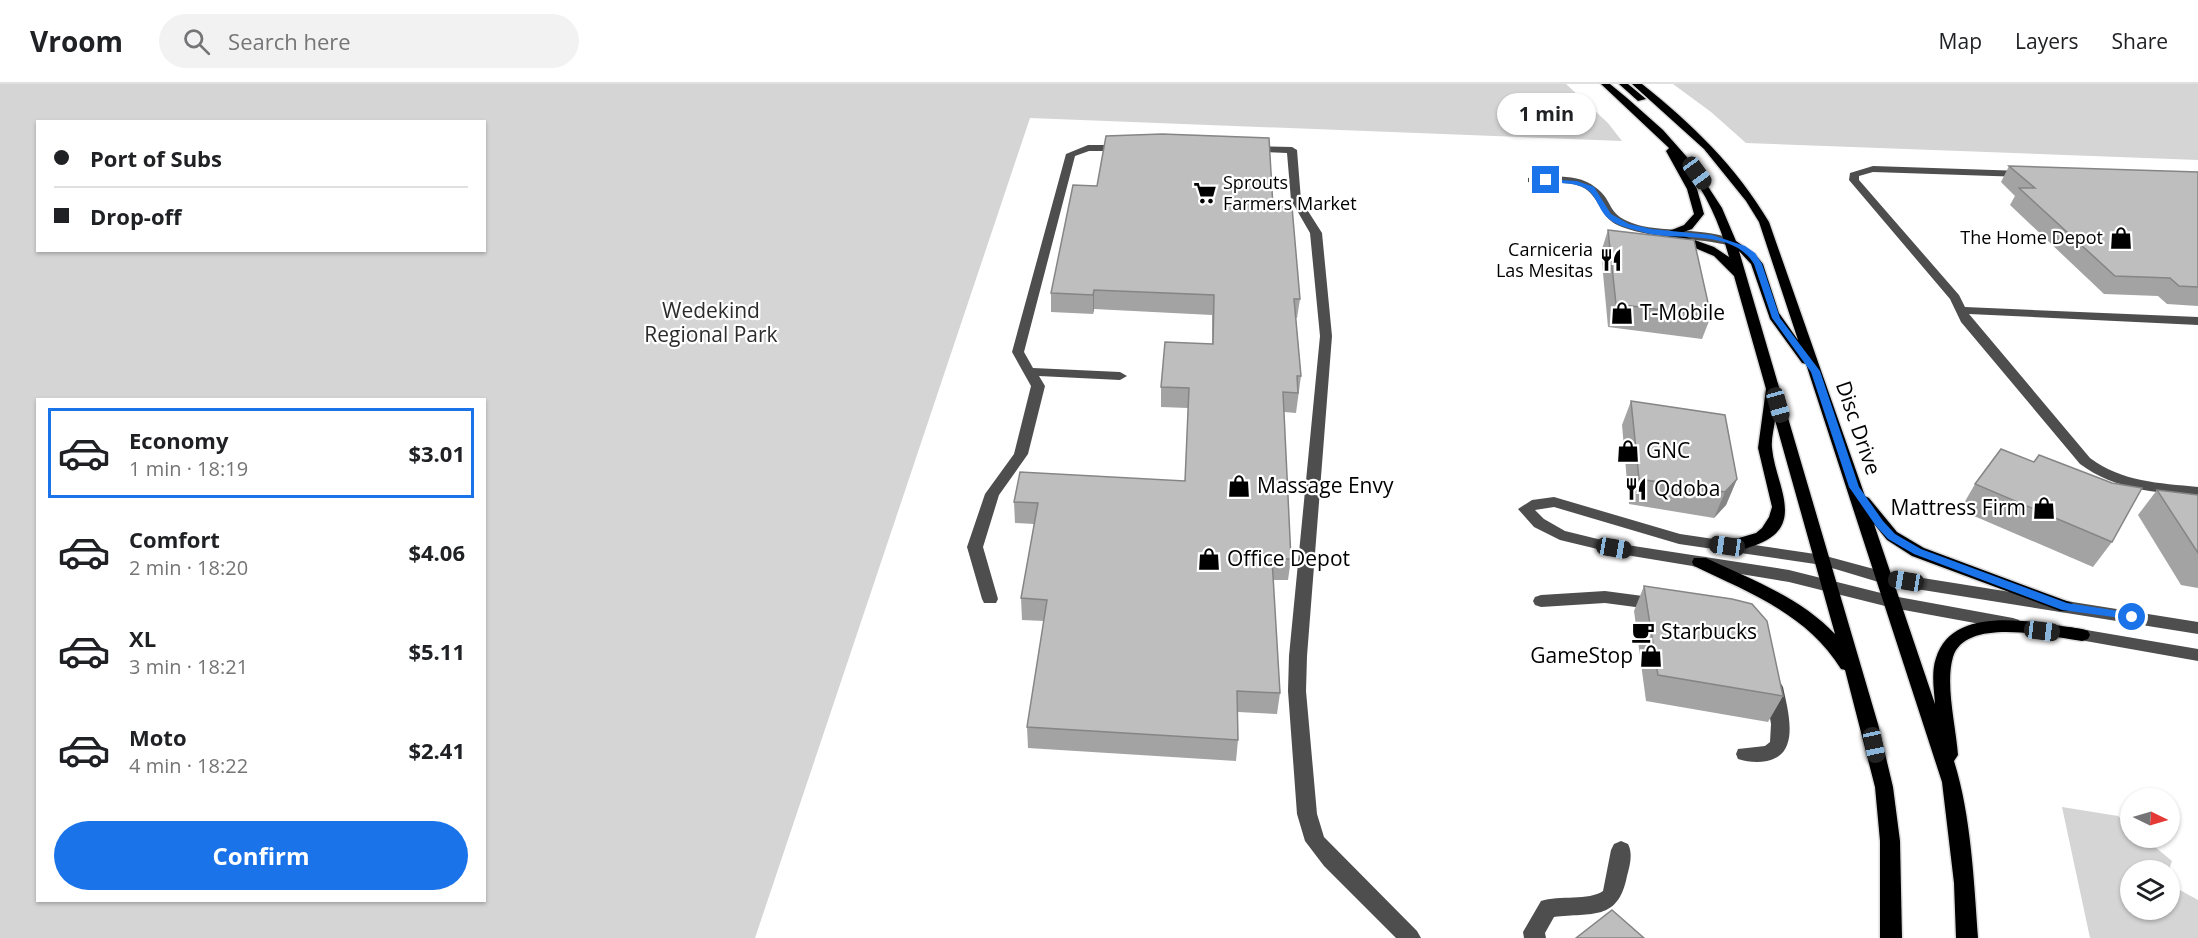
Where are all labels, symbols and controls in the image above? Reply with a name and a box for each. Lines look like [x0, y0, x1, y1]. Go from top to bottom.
search box [159, 14, 579, 68]
text: Vroom [30, 22, 123, 60]
icon: search [180, 25, 213, 58]
text: Search here [228, 26, 351, 56]
text: Map [1939, 27, 1982, 55]
text: Layers [2015, 27, 2079, 55]
text: Share [2112, 27, 2168, 55]
callout: 1 min [1496, 93, 1596, 135]
text: 1 min [1519, 100, 1574, 127]
text: Port of Subs [90, 143, 222, 173]
car [1679, 153, 1715, 193]
route end [1532, 166, 1559, 193]
place label: Sprouts Farmers Market [1223, 170, 1357, 215]
supermarket icon: Sprouts Farmers Market [1192, 180, 1218, 206]
text: Drop-off [90, 201, 182, 231]
place label: The Home Depot [1960, 225, 2103, 249]
shop icon: The Home Depot [2108, 225, 2134, 251]
place label: Carniceria Las Mesitas [1496, 237, 1593, 282]
restaurant icon: Carniceria Las Mesitas [1598, 247, 1624, 273]
park label: Wedekind Regional Park [644, 296, 778, 348]
place label: T-Mobile [1640, 298, 1725, 326]
shop icon: T-Mobile [1609, 300, 1635, 326]
street label: Disc Drive [1830, 377, 1888, 478]
car [1764, 385, 1792, 425]
text: Economy [129, 425, 228, 455]
icon: car [57, 426, 111, 480]
place label: GNC [1646, 436, 1690, 464]
text: $3.01 [408, 438, 465, 468]
shop icon: GNC [1615, 438, 1641, 464]
text: 1 min · 18:19 [129, 455, 248, 482]
place label: Massage Envy [1257, 471, 1394, 499]
shop icon: Massage Envy [1226, 473, 1252, 499]
place label: Qdoba [1654, 474, 1720, 502]
restaurant icon: Qdoba [1623, 476, 1649, 502]
place label: Mattress Firm [1890, 493, 2026, 521]
shop icon: Mattress Firm [2031, 495, 2057, 521]
text: Comfort [129, 524, 220, 554]
icon: car [57, 525, 111, 579]
car [1708, 535, 1746, 557]
car [1595, 536, 1633, 560]
text: $4.06 [408, 537, 465, 567]
place label: Office Depot [1227, 544, 1350, 572]
shop icon: Office Depot [1196, 546, 1222, 572]
text: 2 min · 18:20 [129, 554, 248, 581]
car [1887, 569, 1925, 593]
route start [2118, 603, 2145, 630]
place label: Starbucks [1661, 617, 1757, 645]
cafe icon: Starbucks [1630, 619, 1656, 645]
car [2023, 620, 2061, 642]
text: XL [129, 623, 156, 653]
icon: car [57, 624, 111, 678]
text: $5.11 [408, 636, 465, 666]
place label: GameStop [1530, 641, 1633, 669]
shop icon: GameStop [1638, 643, 1664, 669]
text: 3 min · 18:21 [129, 653, 248, 680]
text: Moto [129, 722, 187, 752]
icon: car [57, 723, 111, 777]
car [1861, 726, 1887, 764]
text: $2.41 [408, 735, 465, 765]
text: 4 min · 18:22 [129, 752, 248, 779]
north arrow [2120, 788, 2180, 848]
map controls [2120, 788, 2180, 920]
button: Confirm [54, 821, 468, 890]
button: layers [2120, 860, 2180, 920]

